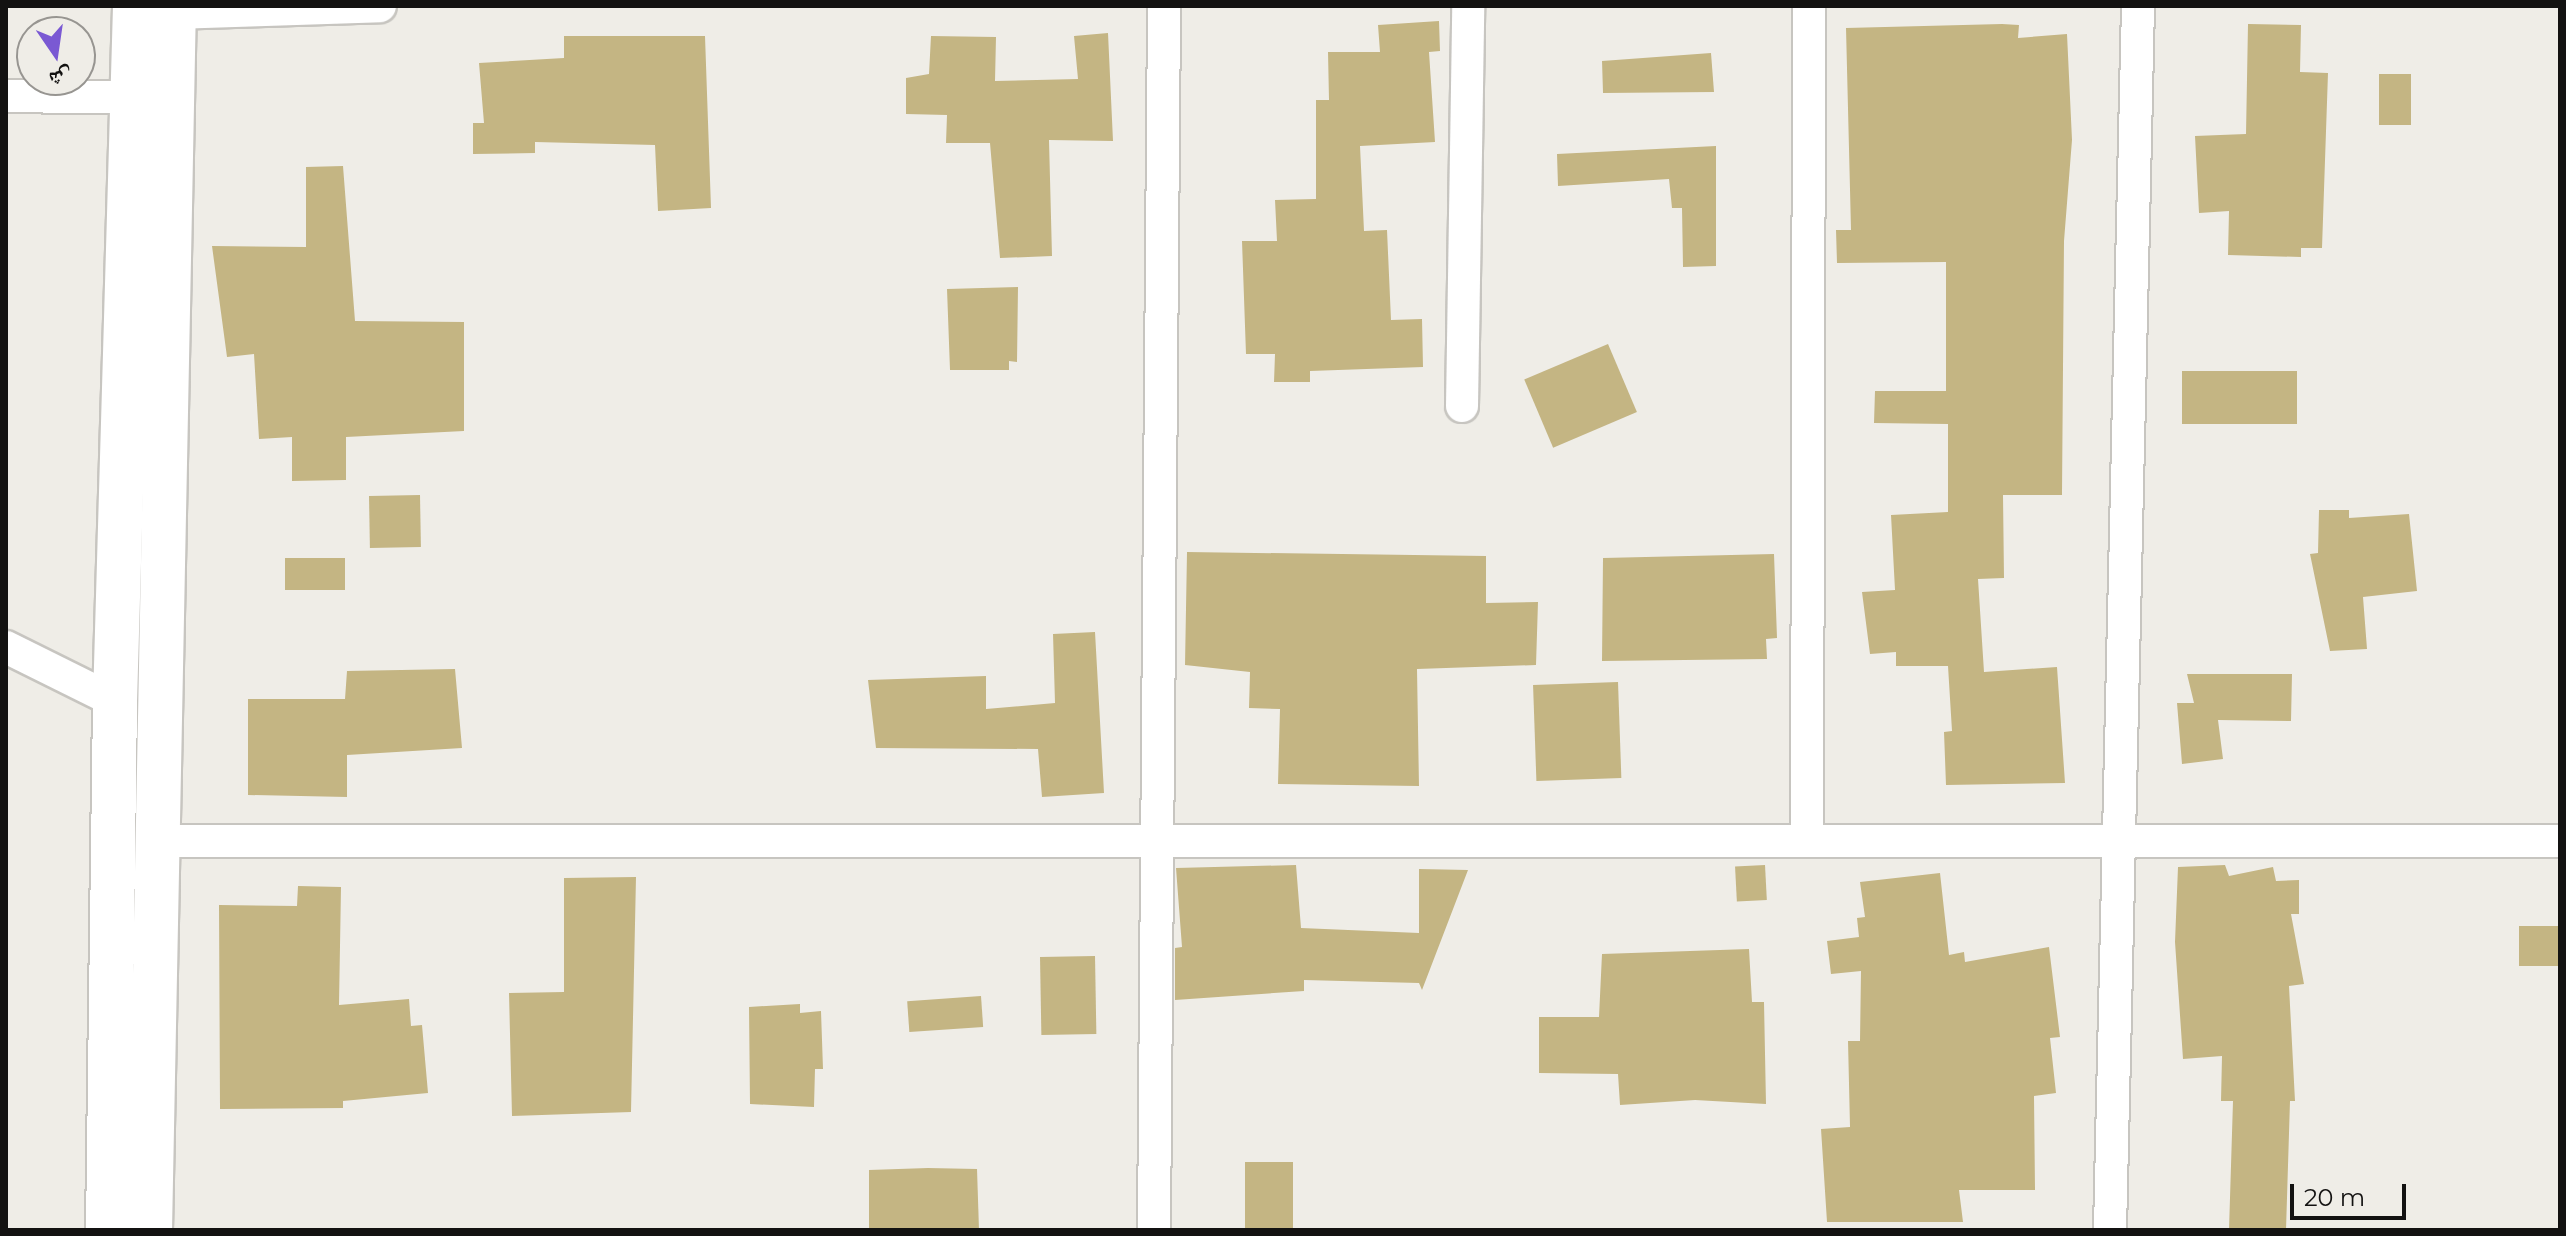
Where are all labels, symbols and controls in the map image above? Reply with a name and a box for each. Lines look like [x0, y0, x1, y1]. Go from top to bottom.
north arrow [16, 16, 96, 96]
text: ش [47, 62, 75, 94]
scale bar [2294, 1168, 2410, 1218]
text: 20 m [2304, 1183, 2365, 1212]

